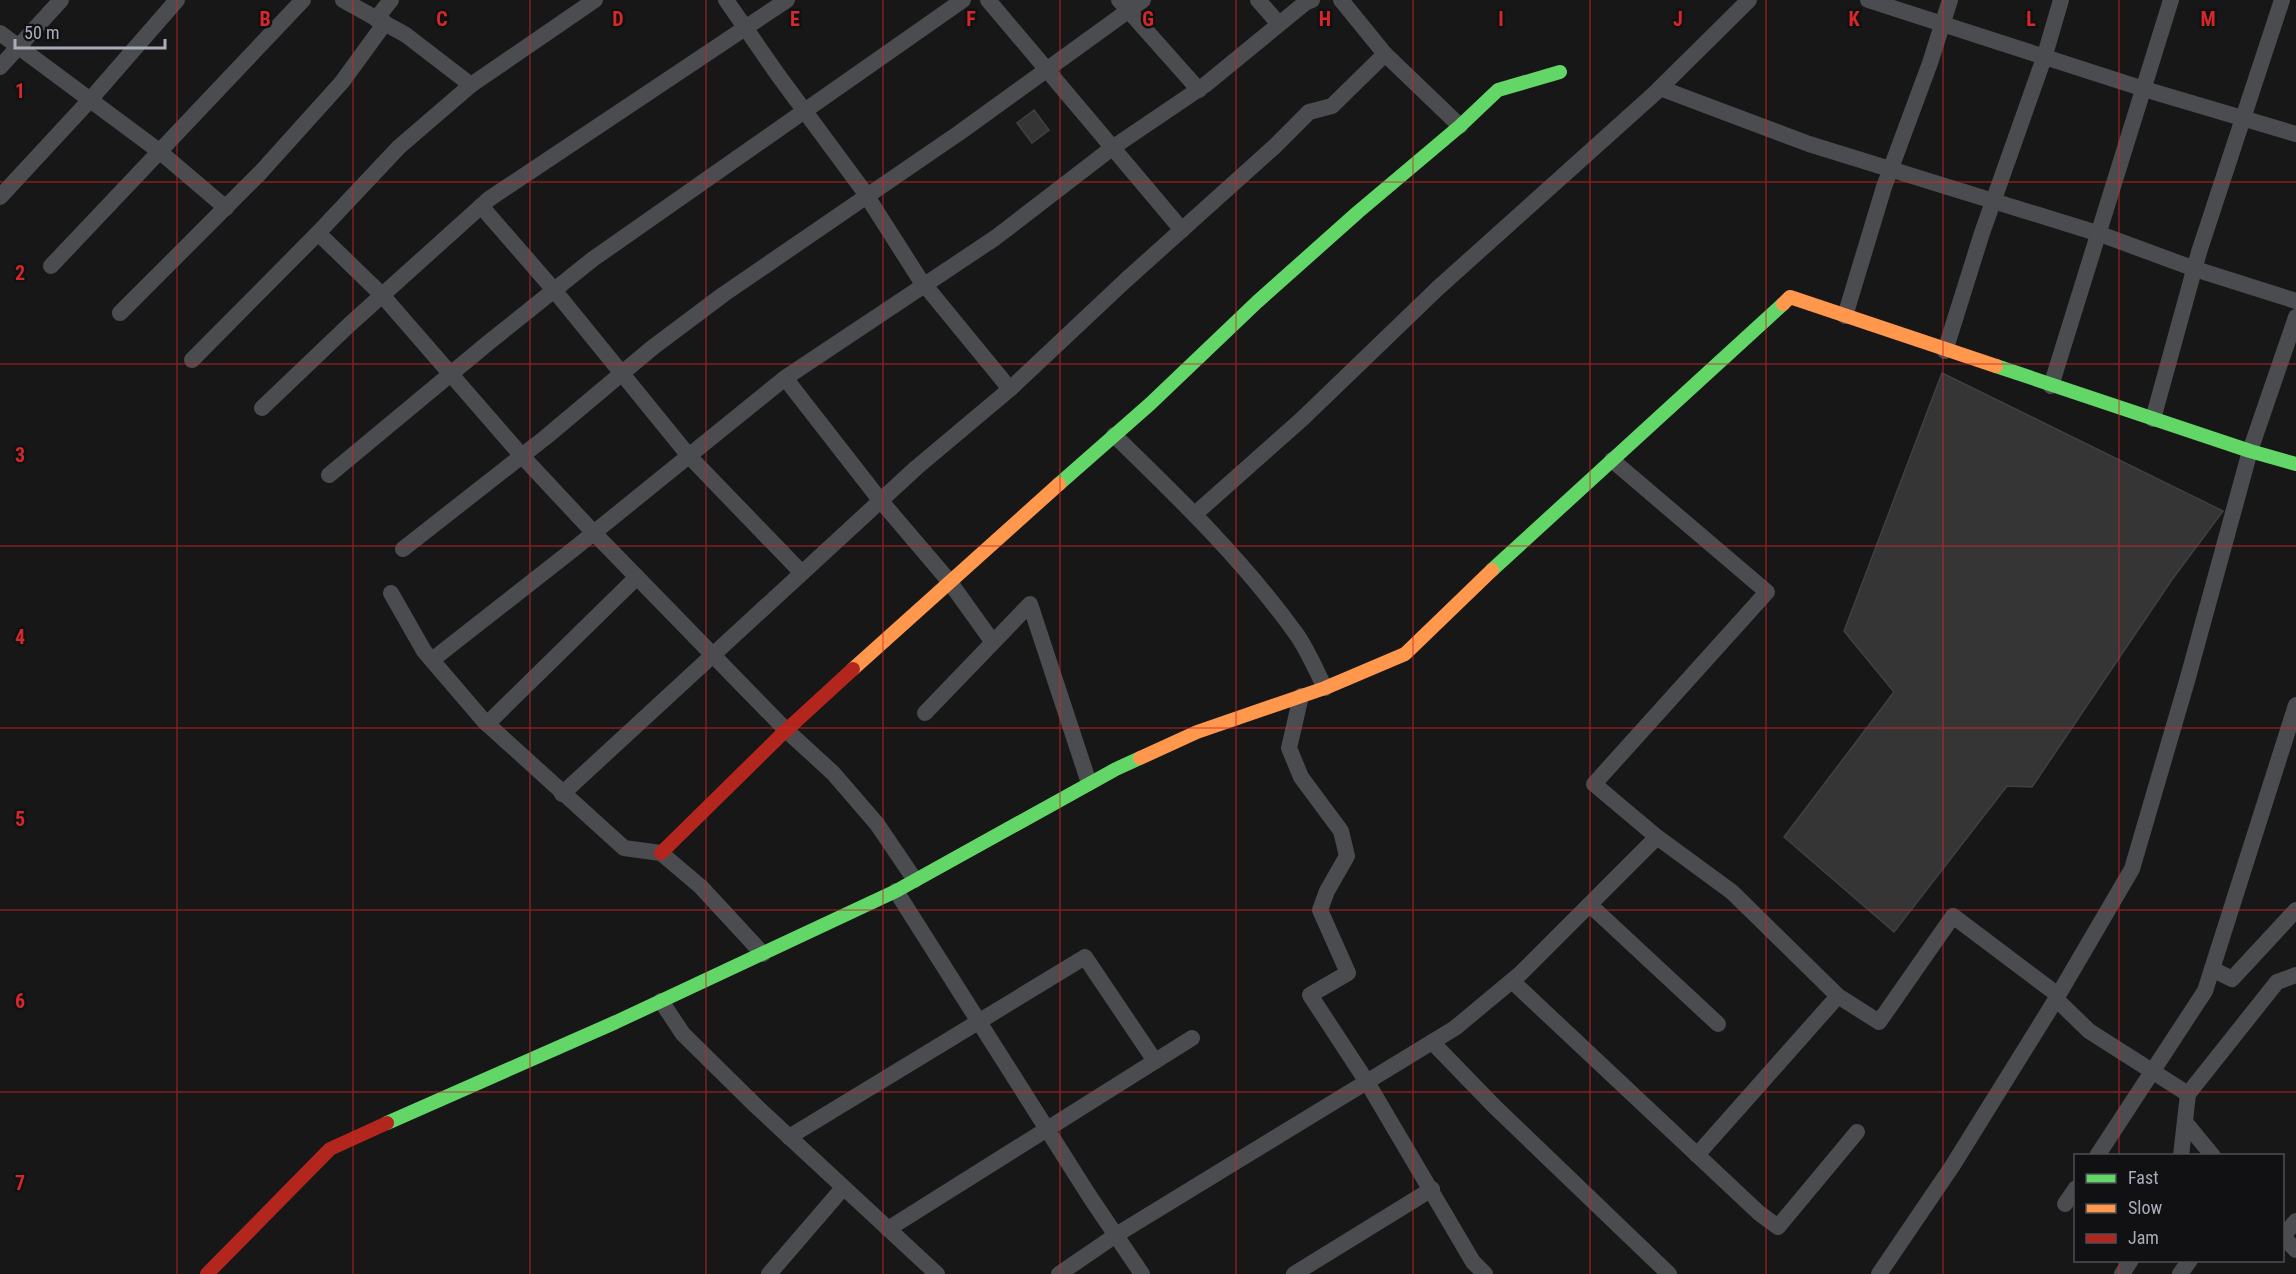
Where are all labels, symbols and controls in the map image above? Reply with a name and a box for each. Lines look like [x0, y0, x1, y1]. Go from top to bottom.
text: B [259, 7, 271, 31]
text: C [436, 7, 448, 31]
text: D [612, 7, 624, 31]
text: E [790, 7, 800, 31]
text: F [966, 7, 976, 31]
text: G [1142, 7, 1154, 31]
text: H [1319, 7, 1331, 31]
text: I [1498, 7, 1504, 31]
text: J [1673, 7, 1683, 31]
text: K [1848, 7, 1860, 31]
text: L [2026, 7, 2036, 31]
text: M [2200, 7, 2216, 31]
scale bar [15, 12, 165, 50]
text: 50 m [24, 22, 59, 43]
text: 1 [15, 79, 25, 103]
text: 2 [15, 261, 25, 285]
text: 3 [15, 443, 25, 467]
text: 4 [15, 625, 25, 649]
text: 5 [15, 807, 25, 831]
text: 6 [15, 989, 25, 1013]
legend [2074, 1154, 2284, 1262]
text: Fast [2128, 1167, 2159, 1188]
text: 7 [15, 1171, 25, 1195]
text: Slow [2128, 1197, 2163, 1218]
text: Jam [2128, 1227, 2159, 1248]

